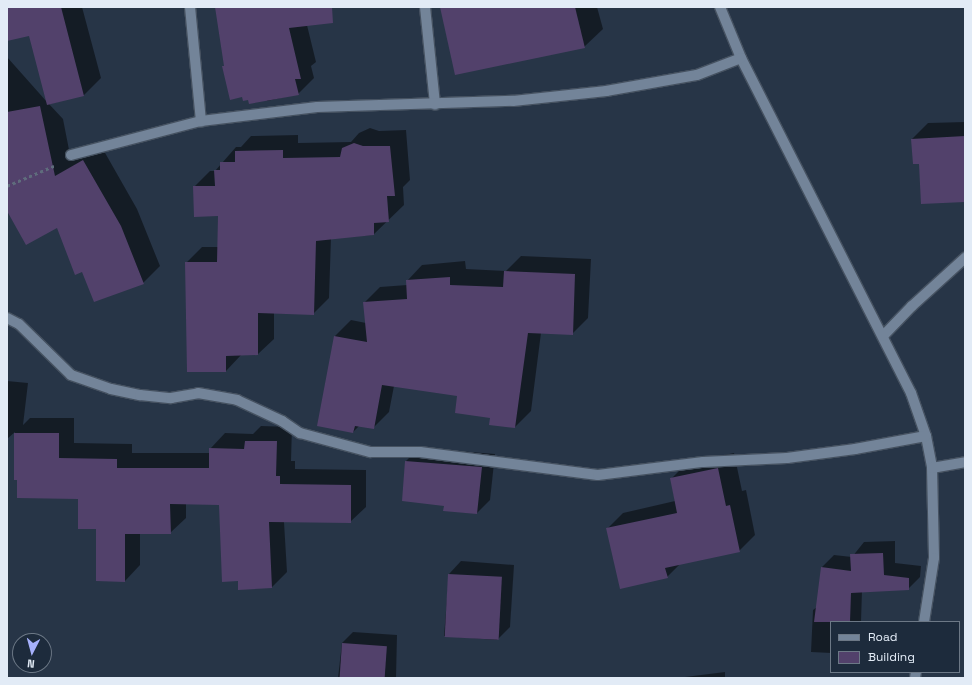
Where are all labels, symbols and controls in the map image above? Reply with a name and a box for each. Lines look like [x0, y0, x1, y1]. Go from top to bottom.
legend [830, 621, 960, 673]
text: Road [868, 629, 897, 645]
north arrow [12, 633, 52, 673]
text: Building [868, 649, 915, 665]
text: N [26, 657, 35, 671]

